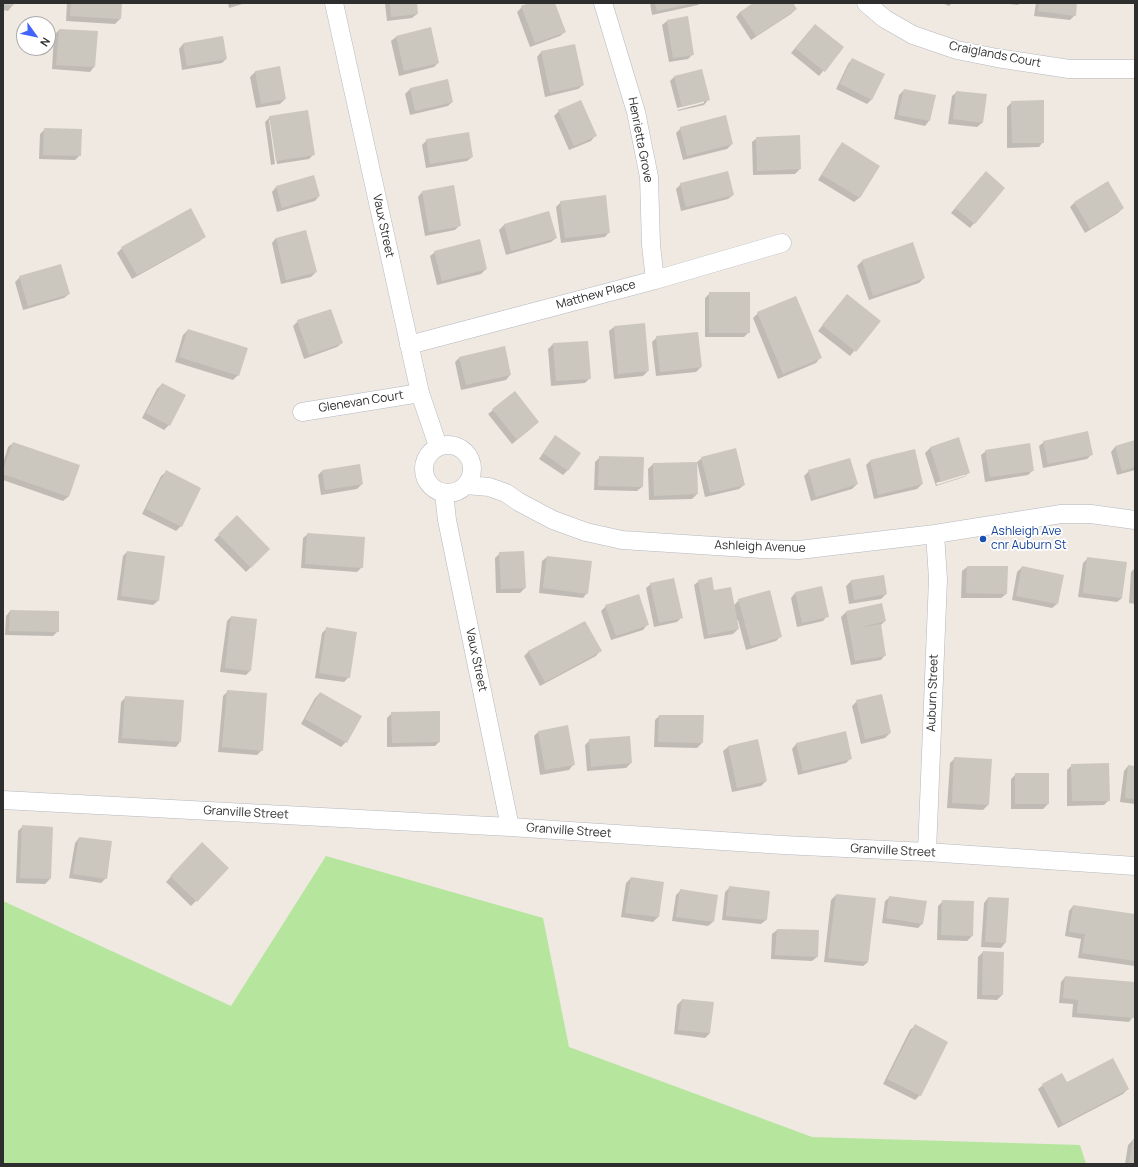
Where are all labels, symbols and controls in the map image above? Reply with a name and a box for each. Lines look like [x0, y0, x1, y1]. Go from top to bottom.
north arrow [16, 16, 56, 56]
text: N [37, 35, 54, 50]
street label: Craiglands Court [948, 39, 1042, 71]
street label: Henrietta Grove [625, 96, 655, 184]
street label: Vaux Street [369, 193, 397, 259]
street label: Matthew Place [555, 278, 637, 312]
street label: Glenevan Court [317, 388, 405, 416]
place label: Ashleigh Ave cnr Auburn St [991, 525, 1067, 553]
marker: Ashleigh Ave cnr Auburn St [978, 534, 988, 544]
street label: Ashleigh Avenue [714, 538, 806, 556]
street label: Vaux Street [462, 627, 490, 693]
street label: Auburn Street [924, 654, 942, 732]
street label: Granville Street [203, 804, 289, 822]
street label: Granville Street [526, 821, 612, 841]
street label: Granville Street [850, 842, 936, 860]

